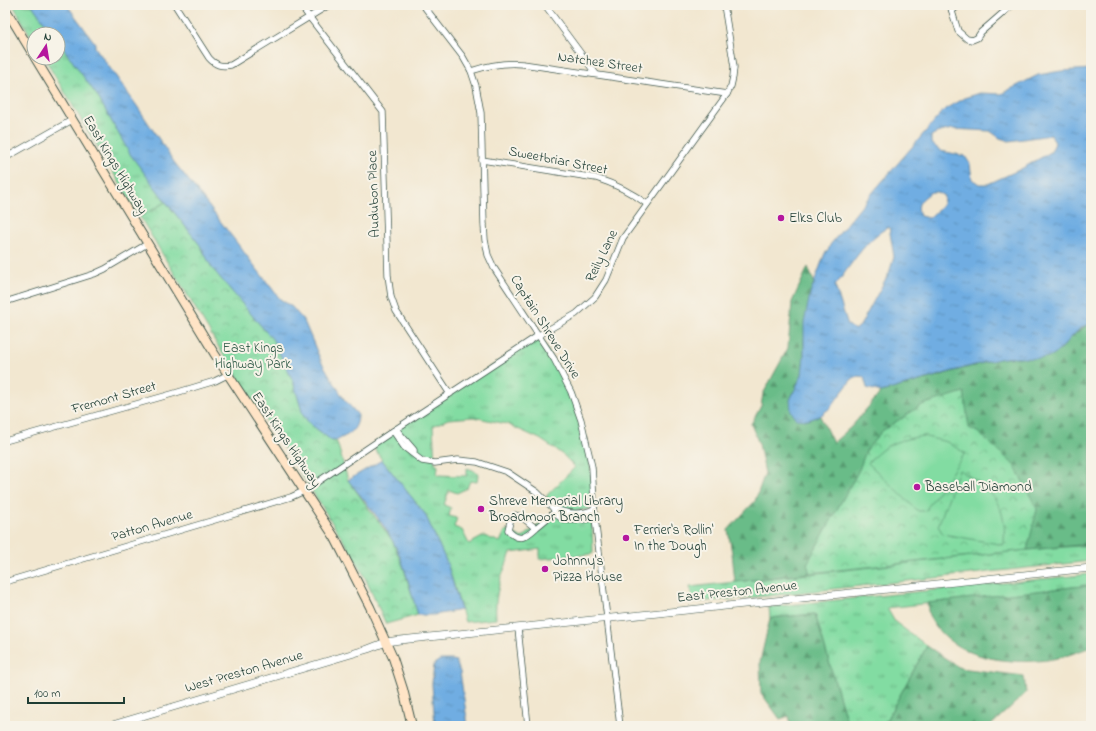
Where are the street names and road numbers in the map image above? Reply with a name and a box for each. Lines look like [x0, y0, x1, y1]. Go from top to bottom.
street label: Natchez Street [556, 47, 644, 79]
street label: East Kings Highway [76, 112, 153, 219]
street label: Sweetbriar Street [507, 141, 610, 181]
street label: Audubon Place [362, 149, 386, 238]
street label: Reily Lane [580, 226, 625, 286]
street label: Captain Shreve Drive [505, 271, 586, 384]
street label: Fremont Street [68, 376, 159, 420]
street label: East Kings Highway [245, 388, 326, 493]
street label: Patton Avenue [109, 504, 196, 548]
street label: East Preston Avenue [676, 575, 799, 609]
street label: West Preston Avenue [183, 645, 306, 699]

